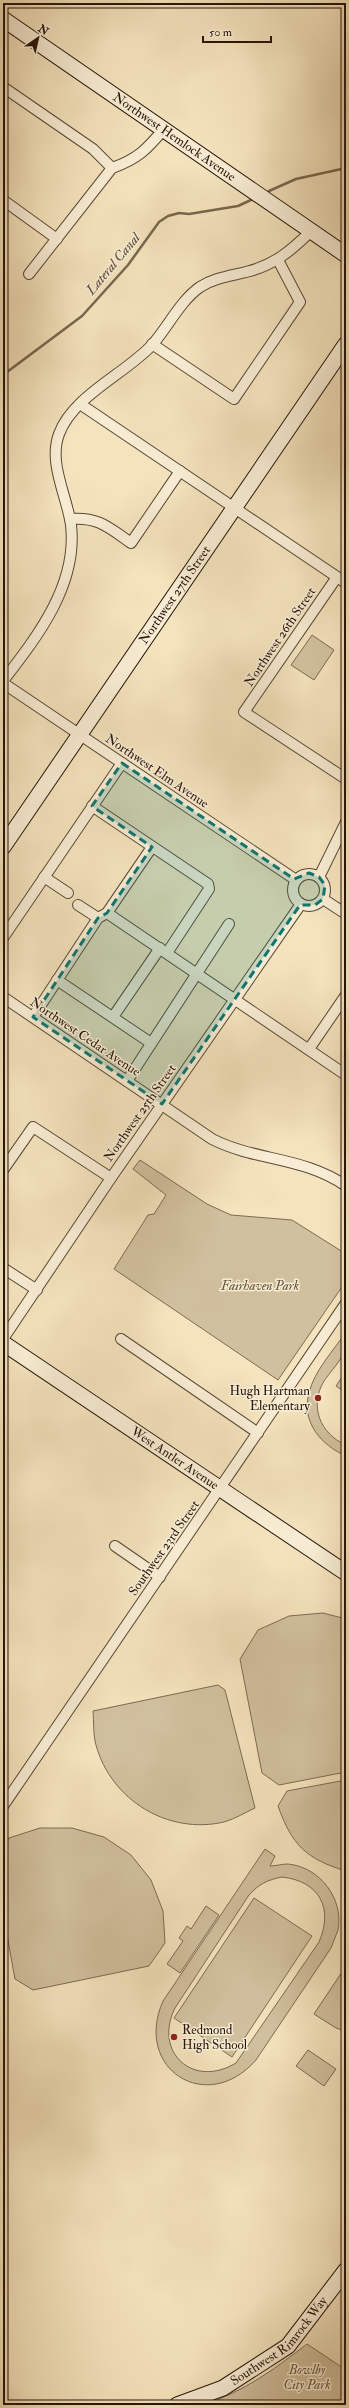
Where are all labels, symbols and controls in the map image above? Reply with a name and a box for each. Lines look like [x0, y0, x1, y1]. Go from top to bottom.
north arrow [18, 18, 58, 58]
scale bar [203, 18, 271, 44]
text: N [35, 21, 52, 39]
text: 50 m [209, 25, 233, 40]
street label: Northwest Hemlock Avenue [110, 89, 239, 185]
water label: Lateral Canal [82, 228, 145, 299]
street label: Northwest 27th Street [136, 543, 214, 647]
street label: Northwest 26th Street [241, 584, 319, 690]
street label: Northwest Elm Avenue [102, 730, 212, 812]
street label: Northwest Cedar Avenue [27, 994, 144, 1080]
street label: Northwest 25th Street [100, 1061, 180, 1165]
park label: Fairhaven Park [220, 1278, 299, 1294]
place label: Hugh Hartman Elementary [230, 1383, 310, 1415]
marker: Hugh Hartman Elementary [313, 1393, 323, 1403]
street label: West Antler Avenue [127, 1423, 222, 1494]
street label: Southwest 23rd Street [125, 1497, 203, 1599]
place label: Redmond High School [182, 2022, 248, 2053]
marker: Redmond High School [169, 2032, 179, 2042]
street label: Southwest Rimrock Way [227, 2293, 332, 2389]
park label: Bowlby City Park [283, 2362, 331, 2393]

